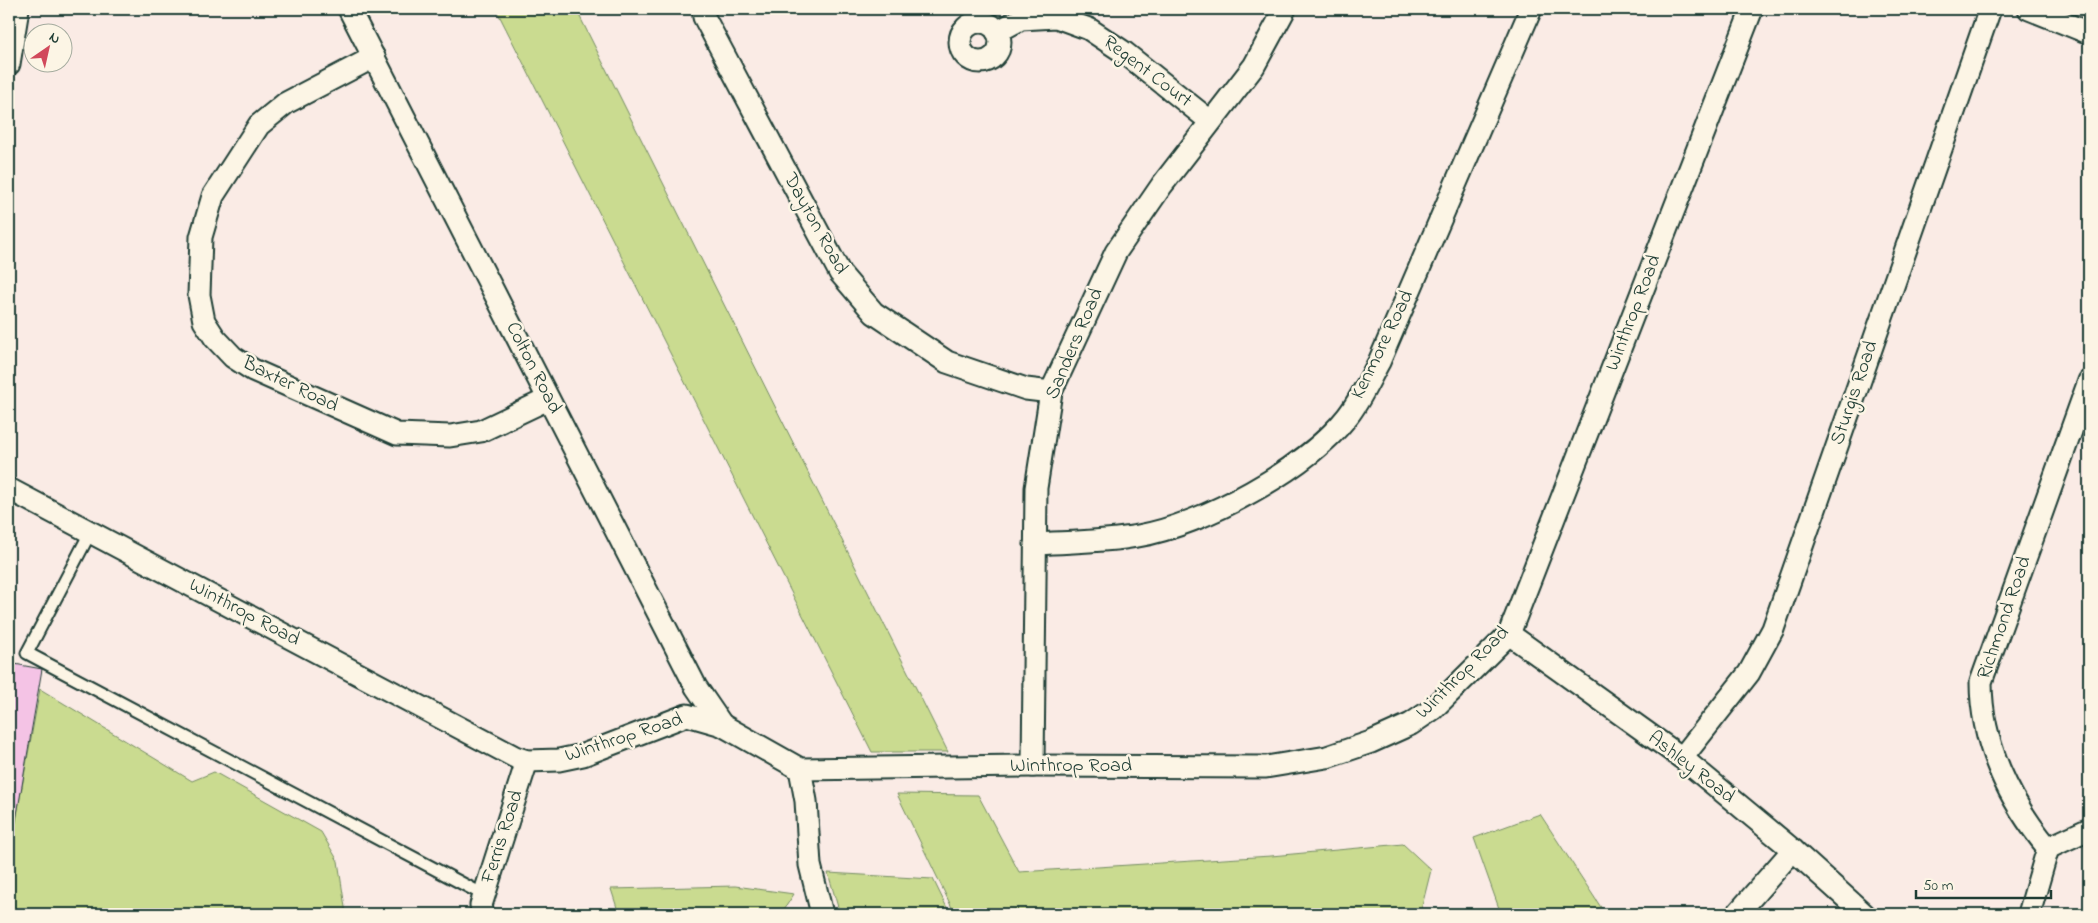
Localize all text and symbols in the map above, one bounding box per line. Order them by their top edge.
north arrow [22,22,72,72]
text: N [45,27,64,50]
street label: Regent Court [1096,29,1198,116]
street label: Dayton Road [775,167,855,280]
street label: Winthrop Road [1599,251,1669,375]
street label: Sanders Road [1038,284,1112,404]
street label: Kenmore Road [1344,286,1422,404]
street label: Colton Road [497,317,569,419]
street label: Sturgis Road [1824,337,1887,449]
street label: Baxter Road [236,349,343,421]
street label: Richmond Road [1970,553,2040,683]
street label: Winthrop Road [183,572,305,654]
street label: Winthrop Road [1410,620,1516,726]
street label: Winthrop Road [561,705,687,771]
street label: Ashley Road [1641,725,1741,811]
street label: Winthrop Road [1010,752,1132,781]
street label: Ferris Road [474,787,532,888]
scale bar [1916,868,2050,900]
text: 50 m [1923,875,1954,897]

